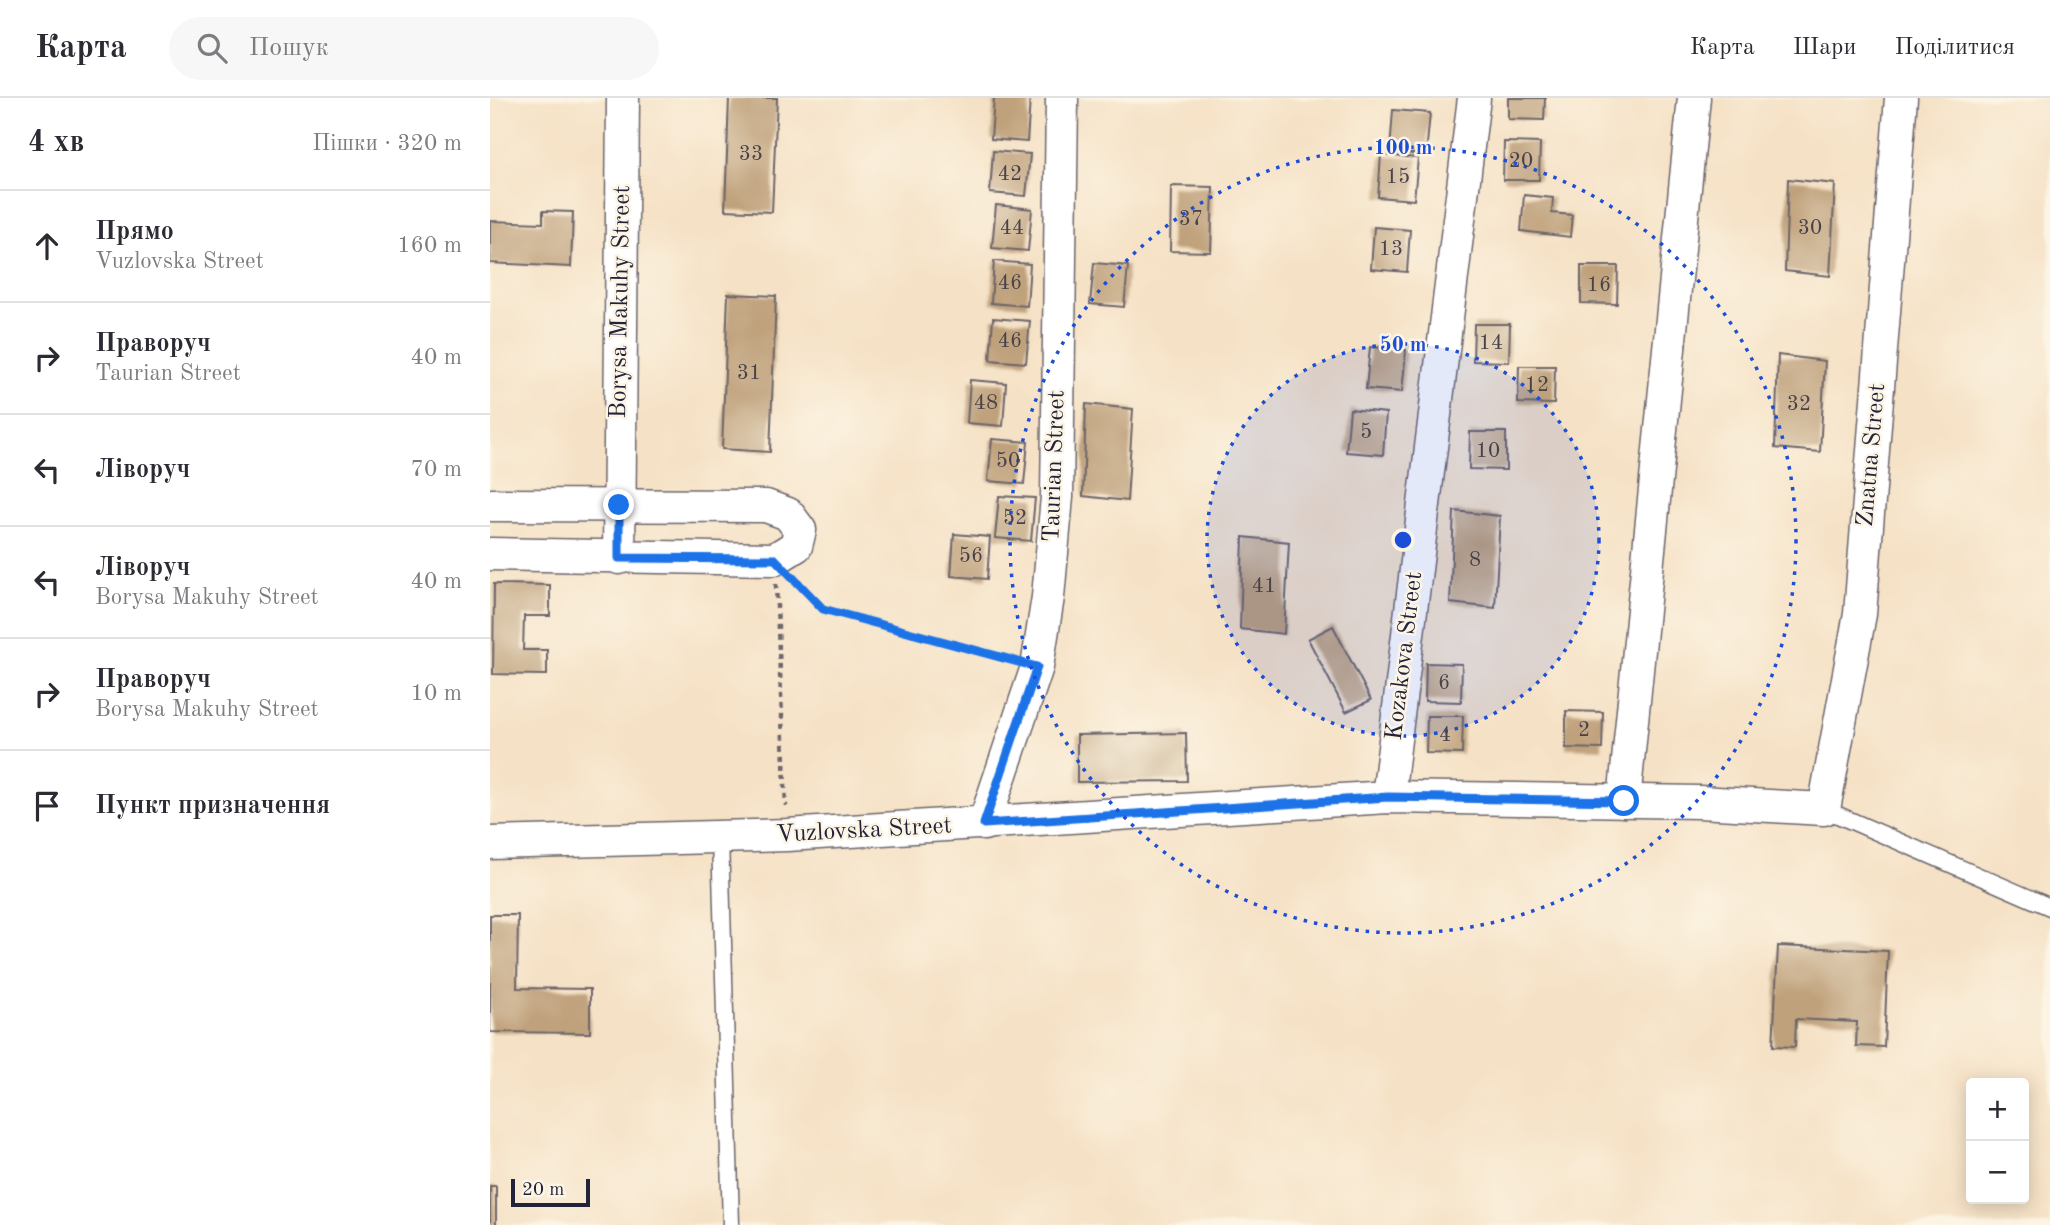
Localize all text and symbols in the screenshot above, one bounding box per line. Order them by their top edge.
search box [169,17,659,80]
icon: search [193,29,231,67]
text: Карта [35,32,127,65]
text: Пошук [249,35,329,61]
text: Карта [1690,36,1755,60]
text: Шари [1793,36,1856,60]
text: Поділитися [1894,36,2015,60]
text: 4 хв [28,128,84,158]
text: Пішки · 320 m [312,132,462,155]
text: 100 m [1373,138,1433,159]
house number: 33 [739,144,763,165]
house number: 20 [1509,151,1533,172]
house number: 42 [998,164,1022,185]
house number: 15 [1386,167,1410,188]
street label: Borysa Makuhy Street [607,185,635,419]
house number: 37 [1179,209,1203,230]
house number: 44 [1000,218,1024,239]
house number: 30 [1798,218,1822,239]
text: Прямо [95,219,174,245]
icon: ahead [28,227,66,265]
text: 160 m [397,234,462,257]
house number: 13 [1379,239,1403,260]
text: Vuzlovska Street [95,250,264,273]
house number: 46 [998,273,1022,294]
house number: 16 [1587,275,1611,296]
text: Праворуч [95,331,211,357]
house number: 46 [998,331,1022,352]
house number: 14 [1479,333,1503,354]
text: 50 m [1379,335,1427,356]
icon: right [28,339,66,377]
text: 40 m [411,346,462,369]
text: Taurian Street [95,362,241,385]
house number: 31 [737,363,761,384]
house number: 12 [1525,375,1549,396]
street label: Znatna Street [1854,382,1890,528]
street label: Taurian Street [1040,390,1070,542]
house number: 48 [974,393,998,414]
house number: 32 [1787,394,1811,415]
house number: 5 [1360,422,1372,443]
house number: 10 [1476,441,1500,462]
icon: left [28,451,66,489]
house number: 50 [996,451,1020,472]
text: Ліворуч [95,457,190,483]
text: 70 m [411,458,462,481]
route end [603,489,634,520]
house number: 52 [1003,508,1027,529]
centre of rings [1391,528,1415,552]
house number: 56 [959,546,983,567]
house number: 8 [1469,550,1481,571]
text: Ліворуч [95,555,190,581]
icon: left [28,563,66,601]
text: 40 m [411,570,462,593]
street label: Kozakova Street [1383,570,1427,742]
house number: 41 [1252,576,1276,597]
text: Borysa Makuhy Street [95,586,319,609]
text: Праворуч [95,667,211,693]
house number: 6 [1438,673,1450,694]
icon: right [28,675,66,713]
text: 10 m [411,682,462,705]
text: Borysa Makuhy Street [95,698,319,721]
house number: 2 [1578,720,1590,741]
house number: 4 [1439,725,1451,746]
route start [1608,785,1639,816]
icon: arrive [28,787,66,825]
text: Пункт призначення [95,793,330,819]
street label: Vuzlovska Street [775,814,953,848]
map controls [1966,1078,2029,1204]
button: + [1966,1078,2029,1141]
button: − [1966,1141,2029,1204]
scale bar [511,1176,590,1208]
text: 20 m [522,1181,564,1200]

